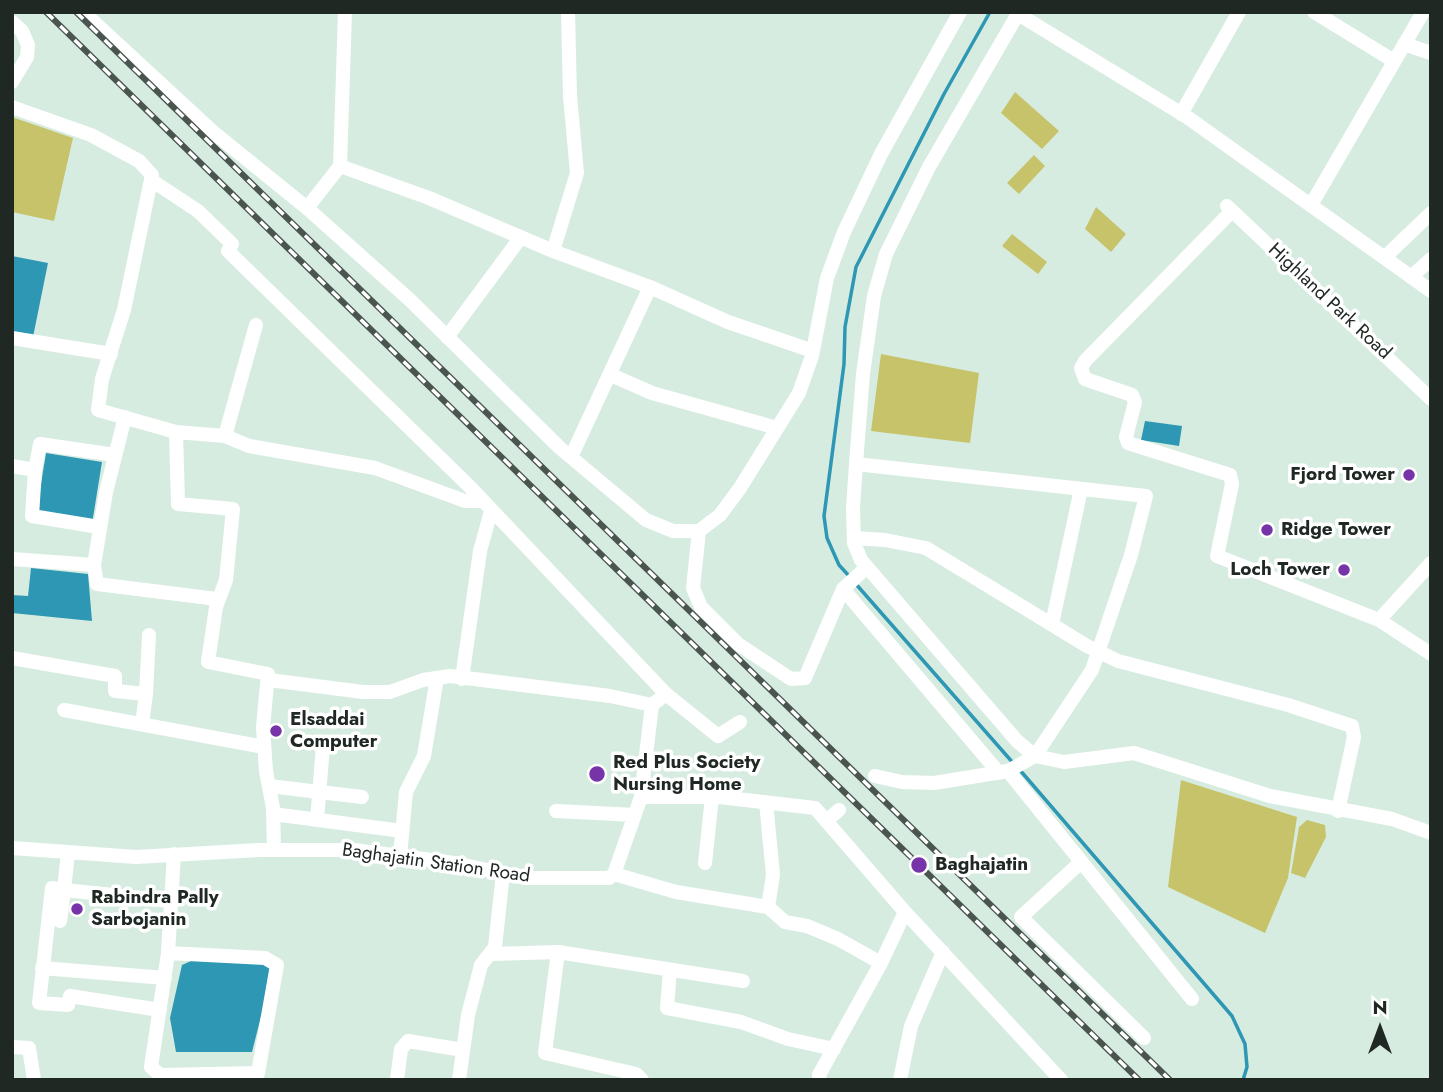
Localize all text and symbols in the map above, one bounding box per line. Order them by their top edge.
street label: Highland Park Road [1263,239,1395,365]
place label: Fjord Tower [1290,464,1395,486]
marker: Fjord Tower [1401,467,1417,483]
place label: Ridge Tower [1281,519,1391,541]
marker: Ridge Tower [1259,522,1275,538]
place label: Loch Tower [1230,559,1330,581]
marker: Loch Tower [1336,562,1352,578]
place label: Elsaddai Computer [290,709,377,753]
marker: Elsaddai Computer [268,723,284,739]
place label: Red Plus Society Nursing Home [613,752,760,796]
marker: Red Plus Society Nursing Home [587,764,607,784]
street label: Baghajatin Station Road [341,840,531,888]
place label: Baghajatin [935,854,1028,876]
marker: Baghajatin [909,855,929,875]
place label: Rabindra Pally Sarbojanin [91,887,219,931]
marker: Rabindra Pally Sarbojanin [69,901,85,917]
north arrow [1345,994,1415,1064]
text: N [1372,994,1388,1021]

